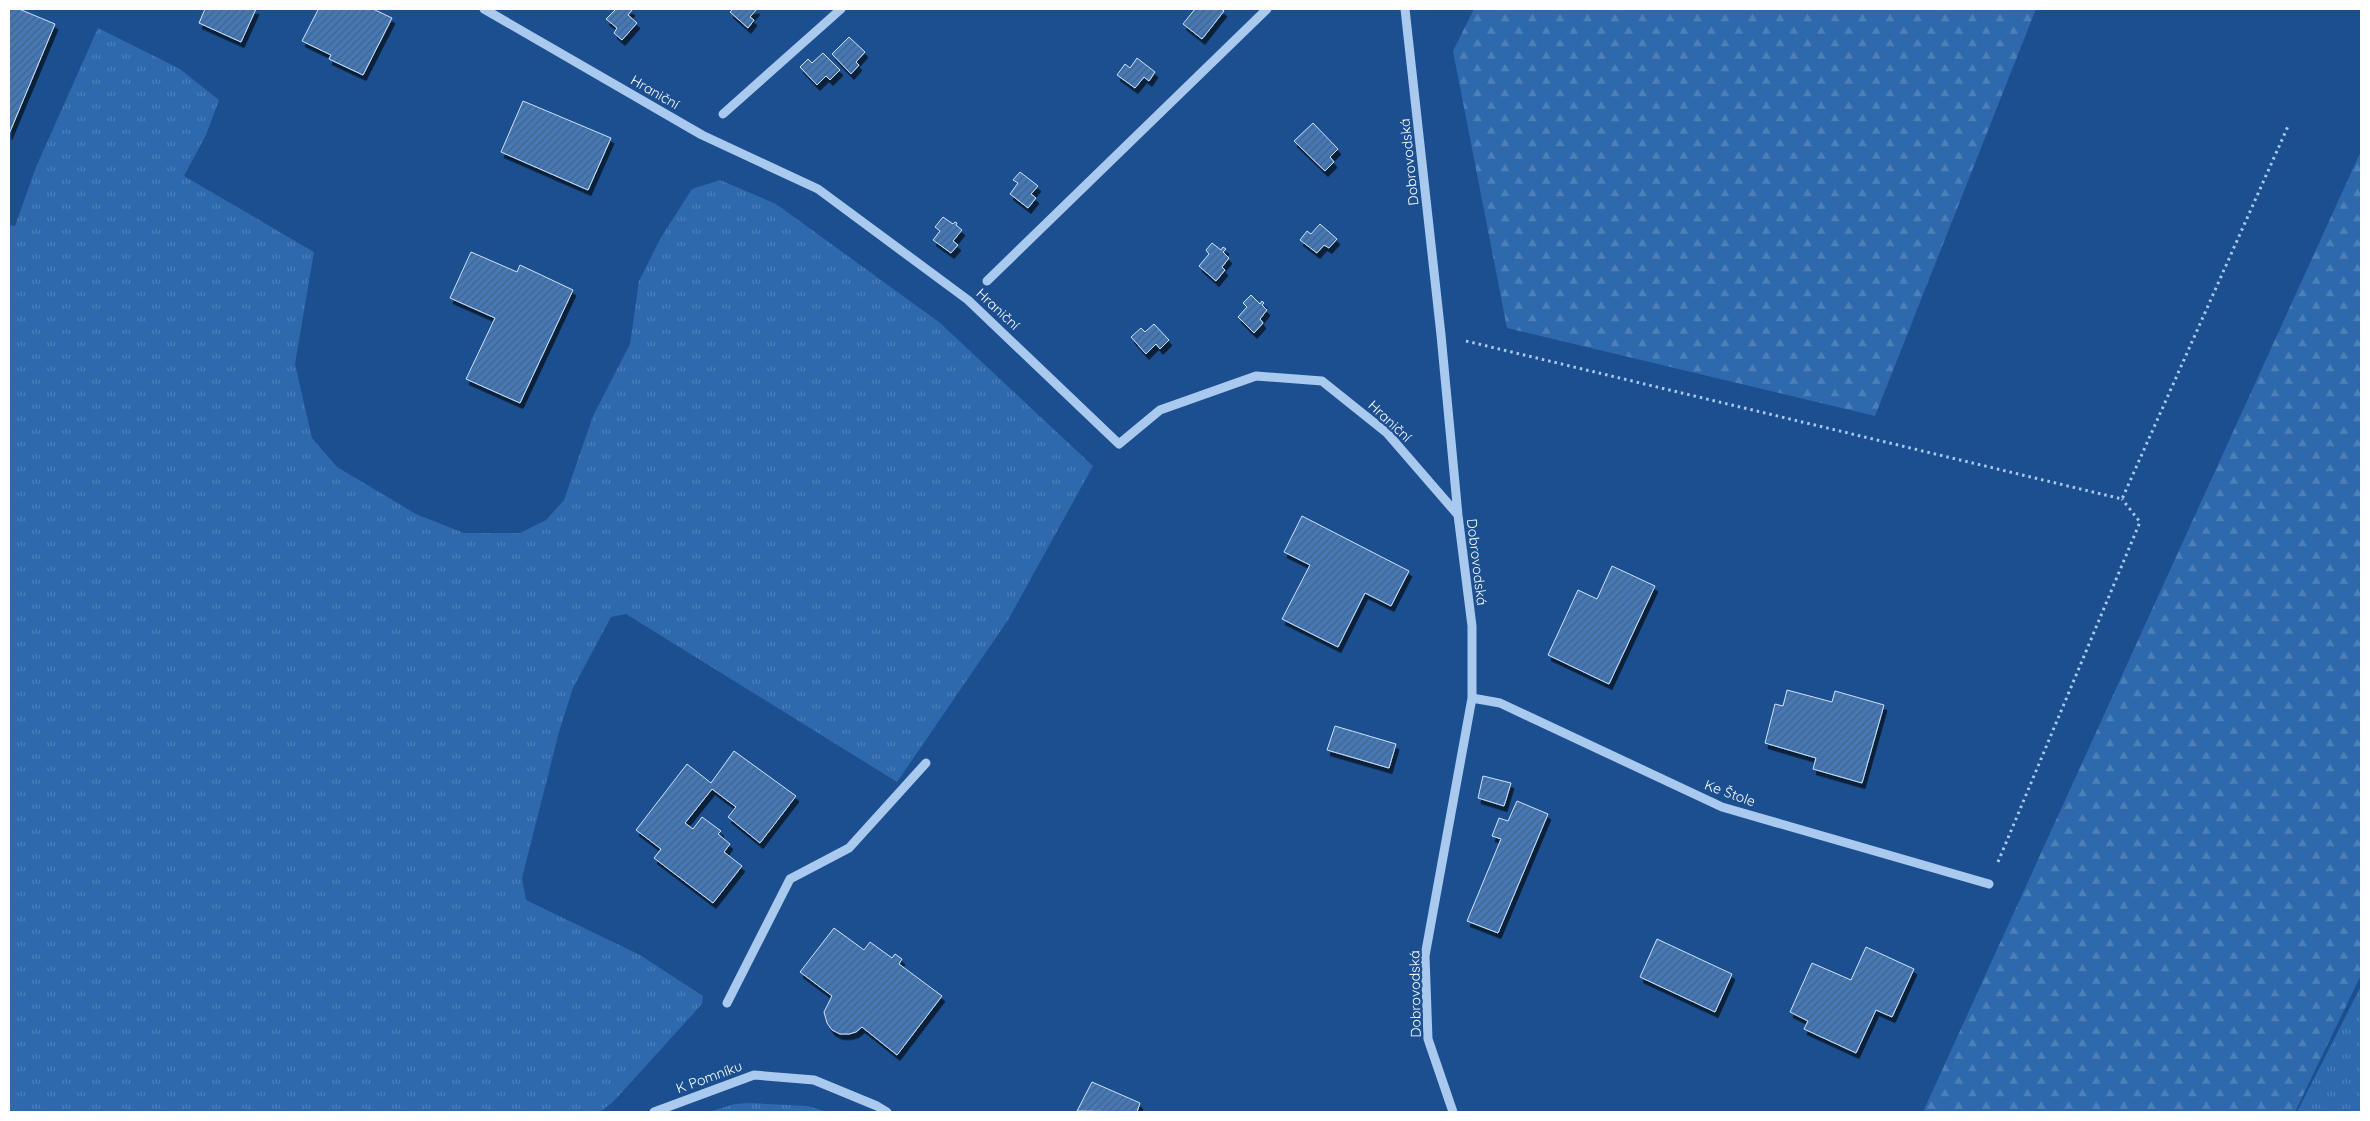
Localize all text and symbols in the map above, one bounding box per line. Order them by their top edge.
street label: Hraniční [627,71,683,113]
street label: Dobrovodská [1395,118,1423,206]
street label: Hraniční [972,284,1024,334]
street label: Hraniční [1364,396,1416,446]
street label: Dobrovodská [1463,518,1491,606]
street label: Ke Štole [1702,775,1758,811]
street label: Dobrovodská [1405,950,1425,1038]
street label: K Pomníku [673,1057,745,1097]

